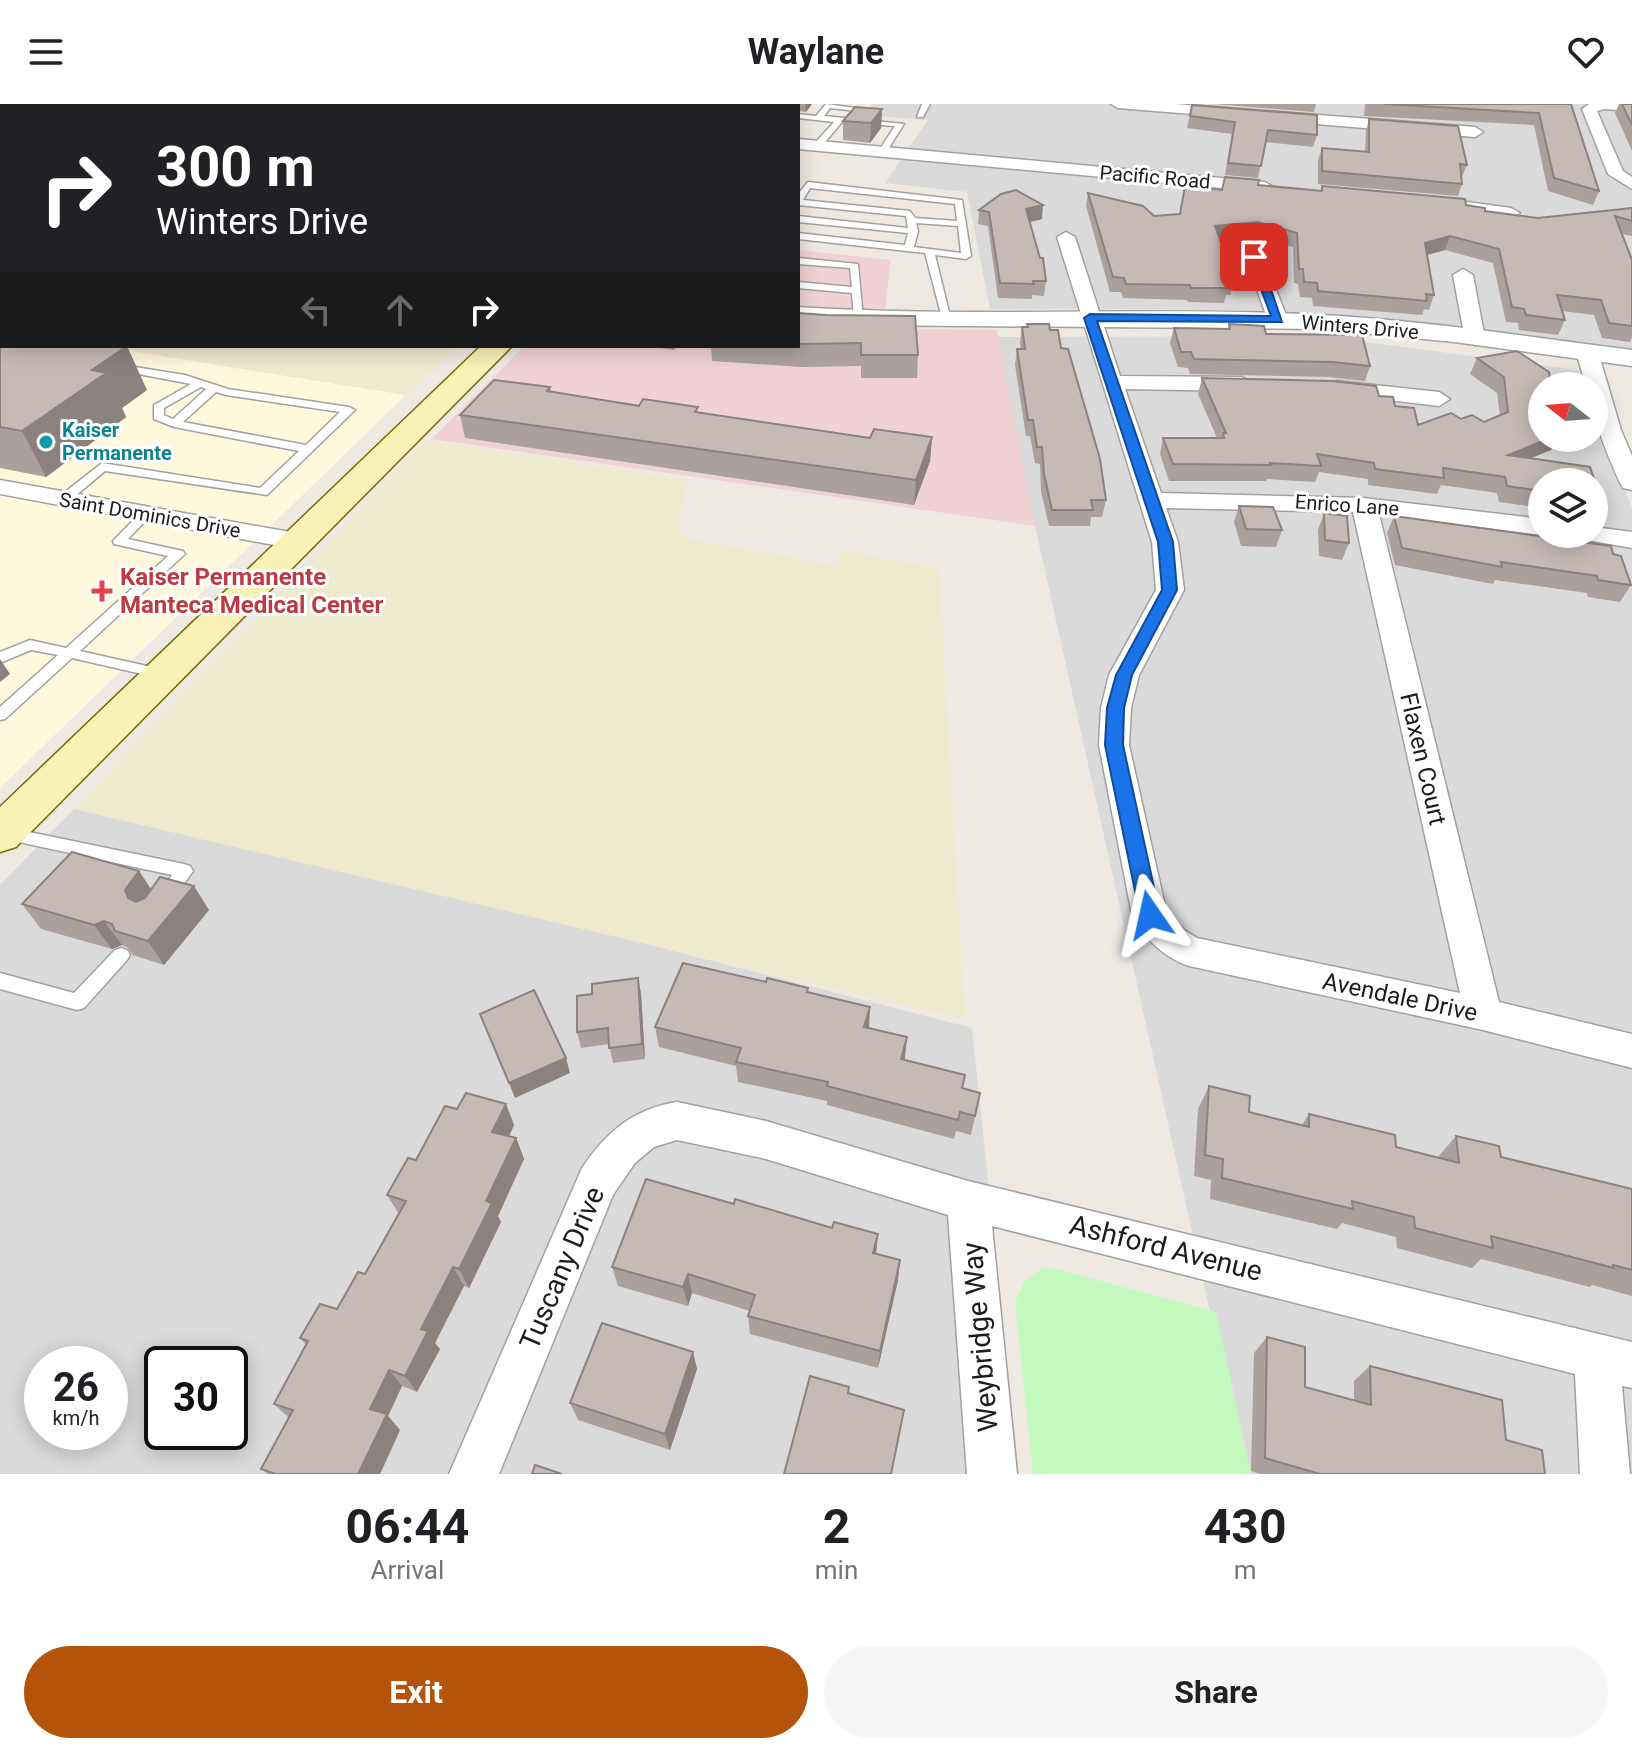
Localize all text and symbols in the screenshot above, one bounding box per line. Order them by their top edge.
icon: menu [24,30,68,74]
icon: heart [1564,30,1608,74]
text: Waylane [748,31,884,73]
text: 300 m [156,134,315,200]
icon: right [24,136,128,240]
street label: Pacific Road [1099,160,1211,194]
text: Winters Drive [156,201,368,243]
pin [1220,223,1288,291]
icon: arrive [1232,235,1276,279]
icon: left [294,288,338,332]
icon: ahead [378,288,422,332]
icon: right [462,288,506,332]
street label: Winters Drive [1300,310,1420,344]
north arrow [1528,372,1608,452]
map controls [1528,372,1608,548]
place label: Kaiser Permanente [62,418,172,465]
marker: Kaiser Permanente [37,433,55,451]
button: layers [1528,468,1608,548]
street label: Saint Dominics Drive [57,487,243,543]
street label: Enrico Lane [1294,489,1400,521]
place label: Kaiser Permanente Manteca Medical Center [120,563,383,619]
marker: Kaiser Permanente Manteca Medical Center [91,580,113,602]
street label: Flaxen Court [1394,690,1452,828]
position arrow [1108,873,1192,957]
street label: Avendale Drive [1320,967,1480,1027]
street label: Tuscany Drive [513,1182,611,1354]
street label: Ashford Avenue [1066,1208,1266,1288]
street label: Weybridge Way [955,1241,1005,1433]
speed limit sign: 30 [144,1346,248,1450]
text: 26 [53,1364,99,1411]
text: km/h [53,1406,99,1430]
text: 06:44 [346,1498,469,1555]
text: 2 [823,1498,850,1555]
text: 430 [1204,1498,1286,1555]
text: Arrival [371,1555,444,1585]
text: min [815,1555,858,1585]
text: m [1234,1555,1257,1585]
button: Exit [24,1646,808,1738]
button: Share [824,1646,1608,1738]

